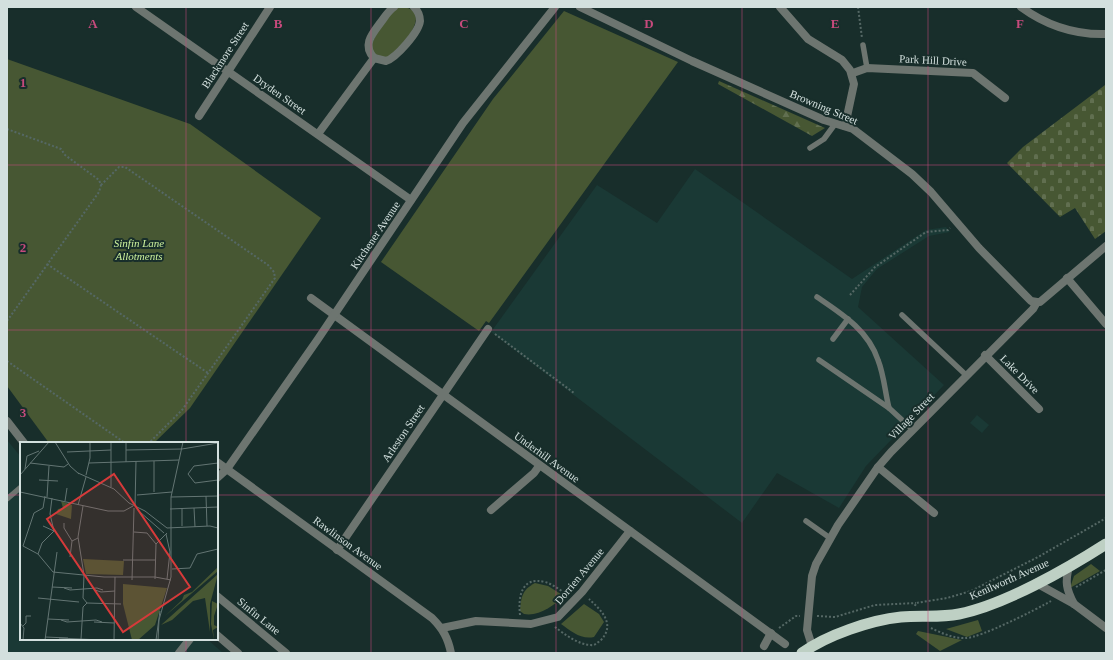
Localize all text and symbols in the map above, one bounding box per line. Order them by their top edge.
text: A [88,16,98,31]
text: B [274,16,283,31]
text: C [459,16,469,31]
text: D [644,16,654,31]
text: E [831,16,839,31]
text: F [1016,16,1024,31]
street label: Blackmore Street [199,20,251,90]
street label: Park Hill Drive [899,52,967,68]
street label: Dryden Street [251,71,309,117]
text: 1 [20,75,26,90]
street label: Browning Street [788,87,860,127]
street label: Kitchener Avenue [348,199,402,271]
park label: Sinfin Lane Allotments [114,237,164,262]
text: 2 [20,240,26,255]
street label: Lake Drive [998,352,1042,396]
street label: Village Street [886,390,936,442]
street label: Arleston Street [379,402,427,464]
text: 3 [20,405,27,420]
street label: Underhill Avenue [512,429,582,485]
inset map [20,442,218,640]
street label: Rawlinson Avenue [311,514,385,572]
street label: Dorrien Avenue [552,545,606,607]
street label: Kenilworth Avenue [967,556,1051,602]
street label: Sinfin Lane [235,595,283,637]

